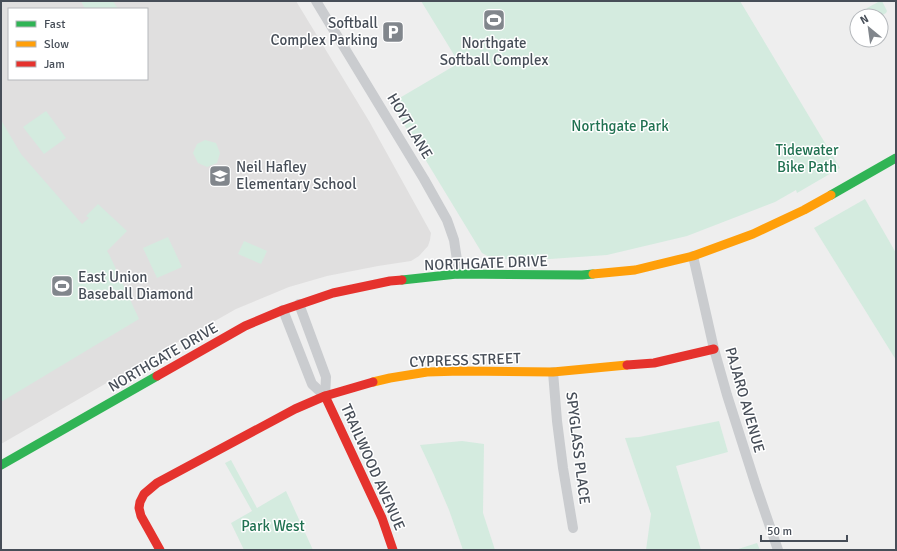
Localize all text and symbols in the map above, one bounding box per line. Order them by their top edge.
sports icon: Northgate Softball Complex [481,7,507,33]
legend [8,8,148,80]
north arrow [849,8,889,48]
text: N [858,12,871,27]
place label: Softball Complex Parking [270,14,378,49]
text: Fast [44,17,65,32]
parking icon: Softball Complex Parking [380,19,406,45]
place label: Northgate Softball Complex [440,34,548,69]
text: Slow [44,37,69,52]
text: Jam [44,57,65,72]
street label: HOYT LANE [383,90,437,162]
park label: Northgate Park [571,117,669,135]
park label: Tidewater Bike Path [776,141,839,176]
place label: Neil Hafley Elementary School [236,158,357,193]
school or university icon: Neil Hafley Elementary School [207,163,233,189]
street label: NORTHGATE DRIVE [424,252,548,274]
place label: East Union Baseball Diamond [78,268,194,303]
sports icon: East Union Baseball Diamond [49,273,75,299]
street label: NORTHGATE DRIVE [105,318,221,396]
street label: PAJARO AVENUE [721,345,769,455]
street label: CYPRESS STREET [409,349,522,371]
street label: SPYGLASS PLACE [562,391,594,505]
street label: TRAILWOOD AVENUE [337,401,409,533]
park label: Park West [241,517,305,535]
scale bar [761,517,847,543]
text: 50 m [767,524,792,539]

